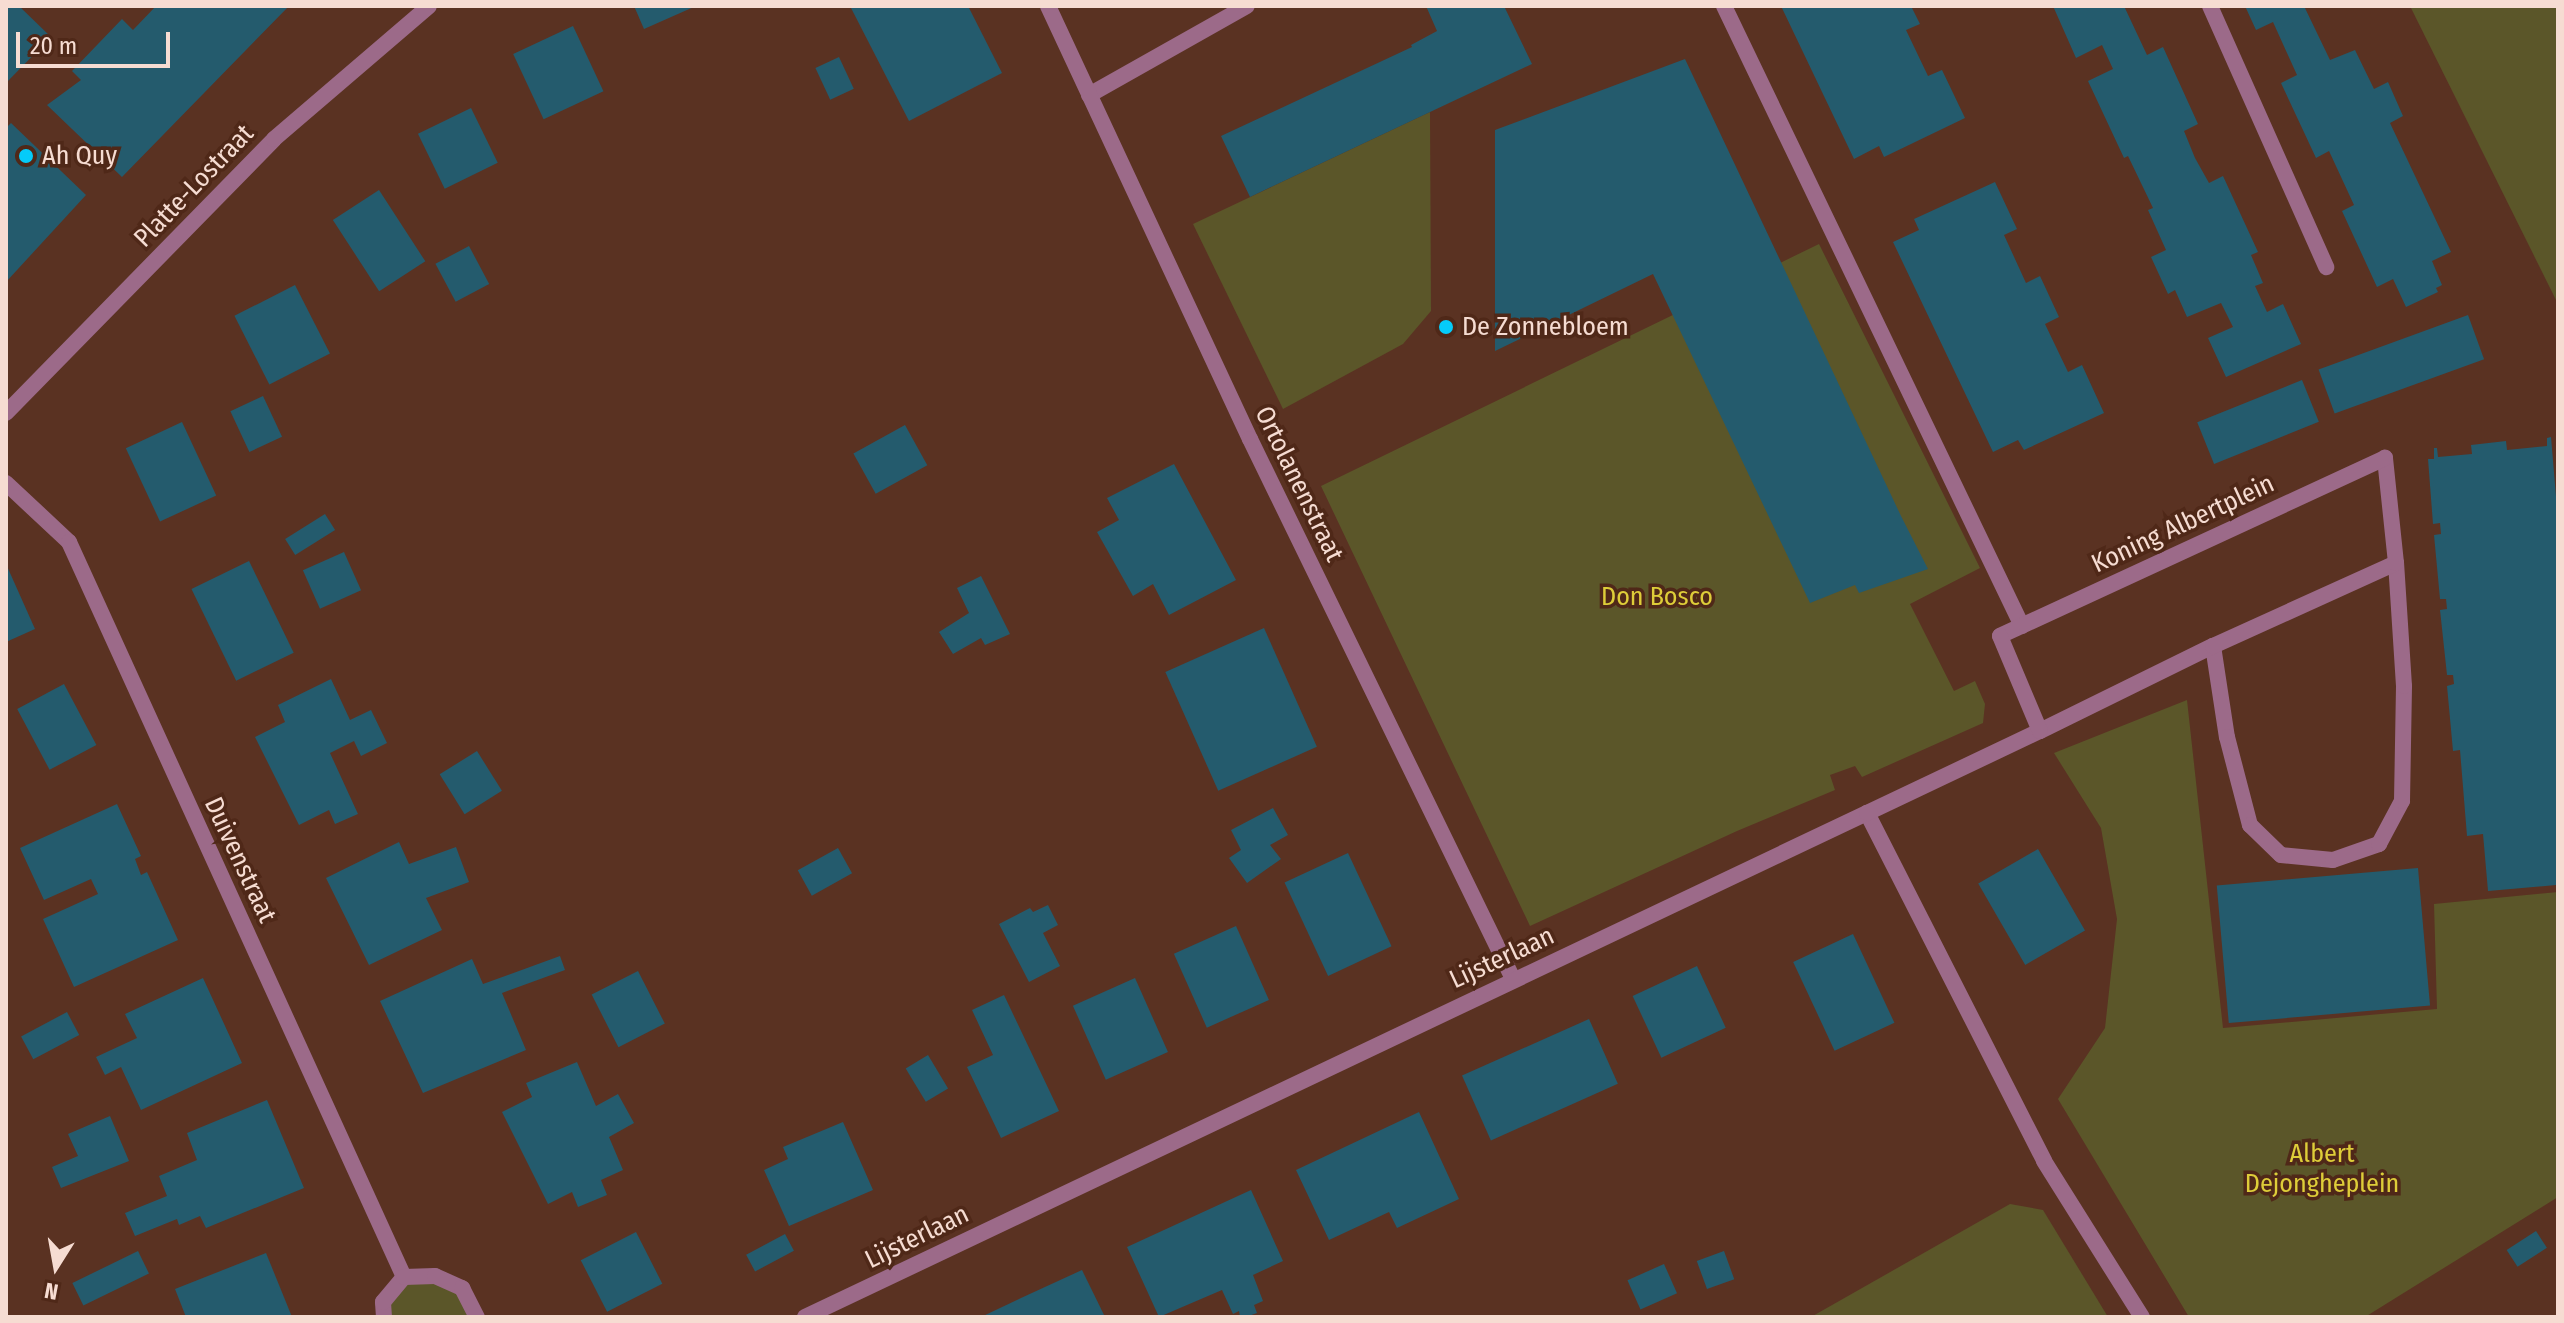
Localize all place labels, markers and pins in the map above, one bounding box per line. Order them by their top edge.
place label: Ah Quy [42,140,117,172]
marker: Ah Quy [17,147,35,165]
place label: De Zonnebloem [1462,311,1629,343]
marker: De Zonnebloem [1437,318,1455,336]

